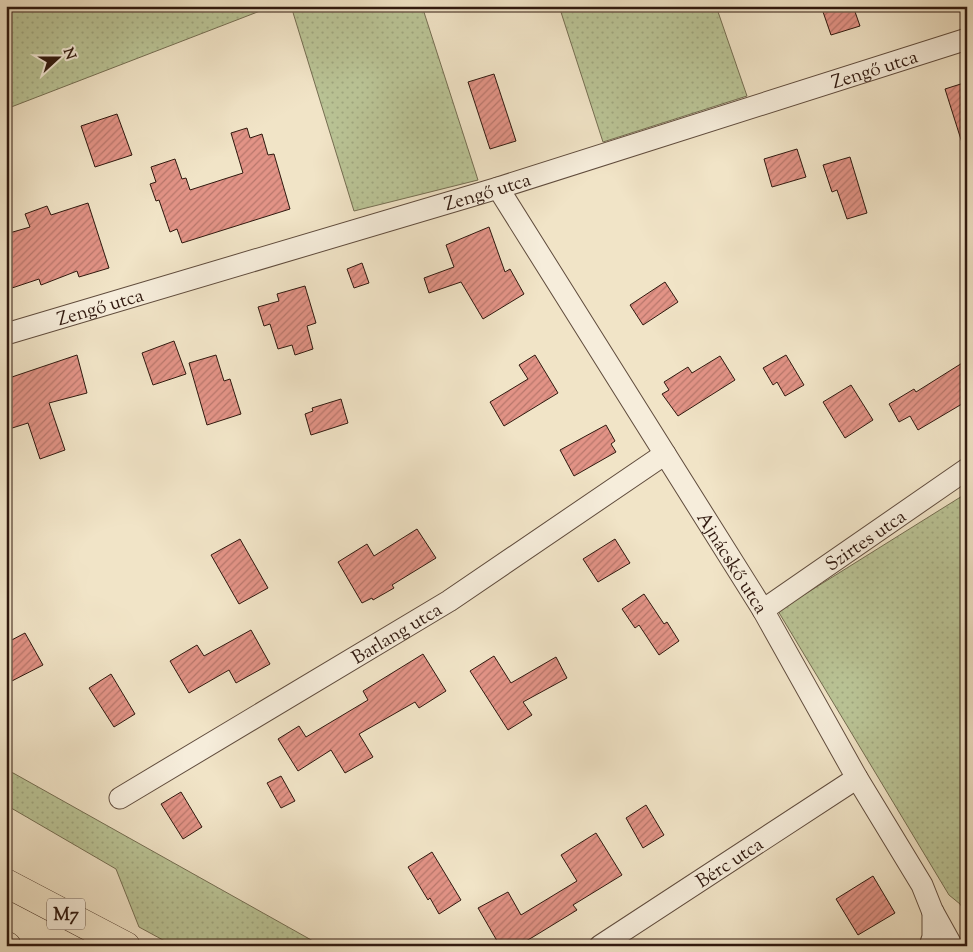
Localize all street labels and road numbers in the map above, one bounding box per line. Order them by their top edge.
street label: Zengő utca [828,44,922,97]
street label: Zengő utca [441,167,535,219]
street label: Zengő utca [54,283,147,334]
street label: Szirtes utca [821,504,912,579]
street label: Ajnácskő utca [689,508,773,620]
street label: Barlang utca [347,597,448,672]
street label: Bérc utca [691,832,769,896]
road number: M7 [47,899,85,930]

